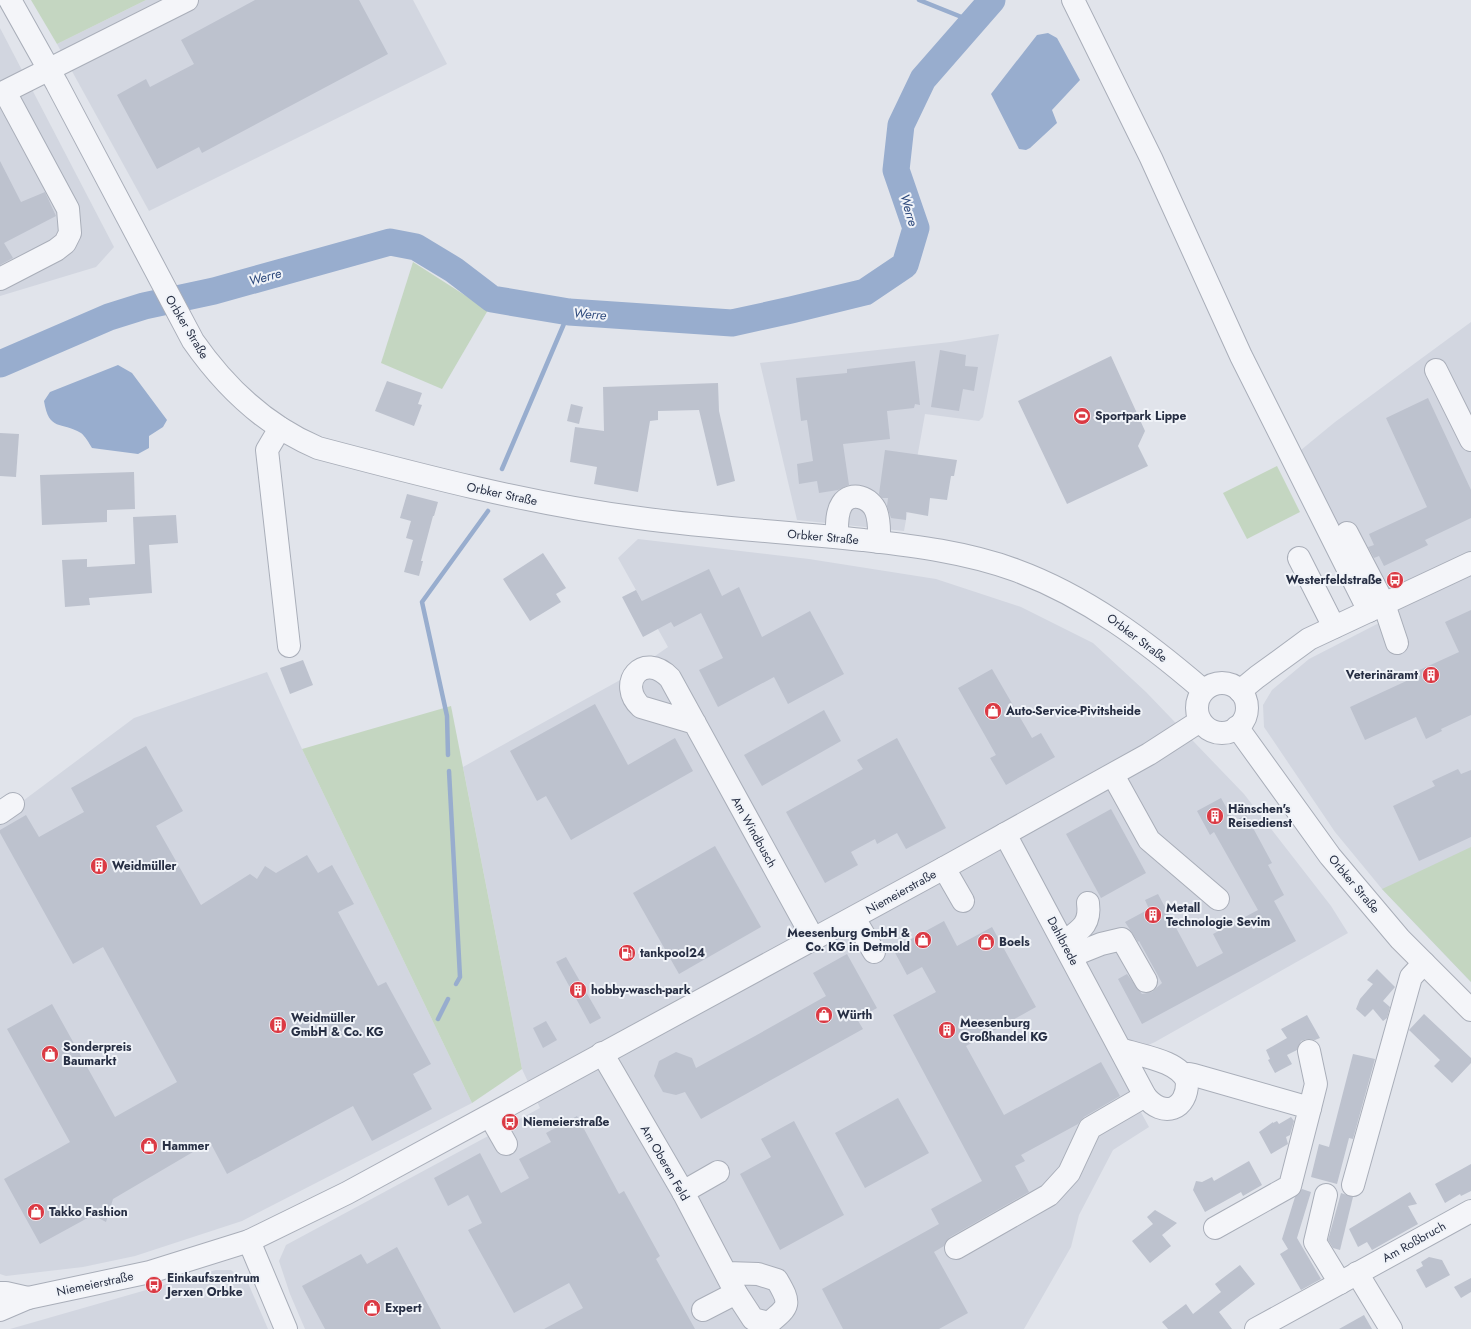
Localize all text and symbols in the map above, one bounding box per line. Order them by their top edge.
water label: Werre [895,192,923,229]
water label: Werre [247,263,284,290]
street label: Orbker Straße [161,292,213,362]
water label: Werre [573,303,608,325]
sports icon: Sportpark Lippe [1072,406,1092,426]
place label: Sportpark Lippe [1095,407,1187,425]
street label: Orbker Straße [465,478,539,510]
street label: Orbker Straße [786,525,860,549]
bus stop icon: Westerfeldstraße [1385,570,1405,590]
place label: Westerfeldstraße [1286,571,1382,589]
street label: Orbker Straße [1103,609,1171,667]
building icon: Veterinäramt [1421,665,1441,685]
place label: Veterinäramt [1345,666,1418,684]
shop icon: Auto-Service-Pivitsheide [983,701,1003,721]
place label: Auto-Service-Pivitsheide [1005,702,1141,720]
street label: Am Windbusch [727,793,781,871]
place label: Hänschen's Reisedienst [1228,800,1292,832]
building icon: Hänschen's Reisedienst [1205,806,1225,826]
street label: Orbker Straße [1324,851,1384,917]
building icon: Weidmüller [89,856,109,876]
place label: Weidmüller [112,857,177,875]
street label: Niemeierstraße [862,865,940,919]
place label: Metall Technologie Sevim [1166,899,1270,931]
building icon: Metall Technologie Sevim [1143,905,1163,925]
street label: Dahlbrede [1043,913,1083,969]
place label: Meesenburg GmbH & Co. KG in Detmold [787,924,910,956]
shop icon: Meesenburg GmbH & Co. KG in Detmold [913,930,933,950]
shop icon: Boels [976,932,996,952]
place label: Boels [999,933,1030,951]
fuel station icon: tankpool24 [617,943,637,963]
place label: tankpool24 [640,944,705,962]
building icon: hobby-wasch-park [568,980,588,1000]
place label: hobby-wasch-park [591,981,691,999]
shop icon: Würth [814,1005,834,1025]
place label: Würth [837,1006,872,1024]
place label: Weidmüller GmbH & Co. KG [291,1009,384,1041]
place label: Meesenburg Großhandel KG [960,1014,1048,1046]
building icon: Weidmüller GmbH & Co. KG [268,1015,288,1035]
building icon: Meesenburg Großhandel KG [937,1020,957,1040]
place label: Sonderpreis Baumarkt [63,1038,132,1070]
shop icon: Sonderpreis Baumarkt [40,1044,60,1064]
bus stop icon: Niemeierstraße [500,1112,520,1132]
place label: Niemeierstraße [523,1113,609,1131]
street label: Am Oberen Feld [636,1122,694,1204]
shop icon: Hammer [139,1136,159,1156]
place label: Hammer [162,1137,209,1155]
shop icon: Takko Fashion [26,1202,46,1222]
place label: Takko Fashion [49,1203,128,1221]
street label: Am Roßbruch [1379,1217,1449,1267]
street label: Niemeierstraße [55,1267,135,1301]
place label: Einkaufszentrum Jerxen Orbke [165,1269,260,1301]
bus stop icon: Einkaufszentrum Jerxen Orbke [144,1275,164,1295]
shop icon: Expert [362,1298,382,1318]
place label: Expert [385,1299,422,1317]

